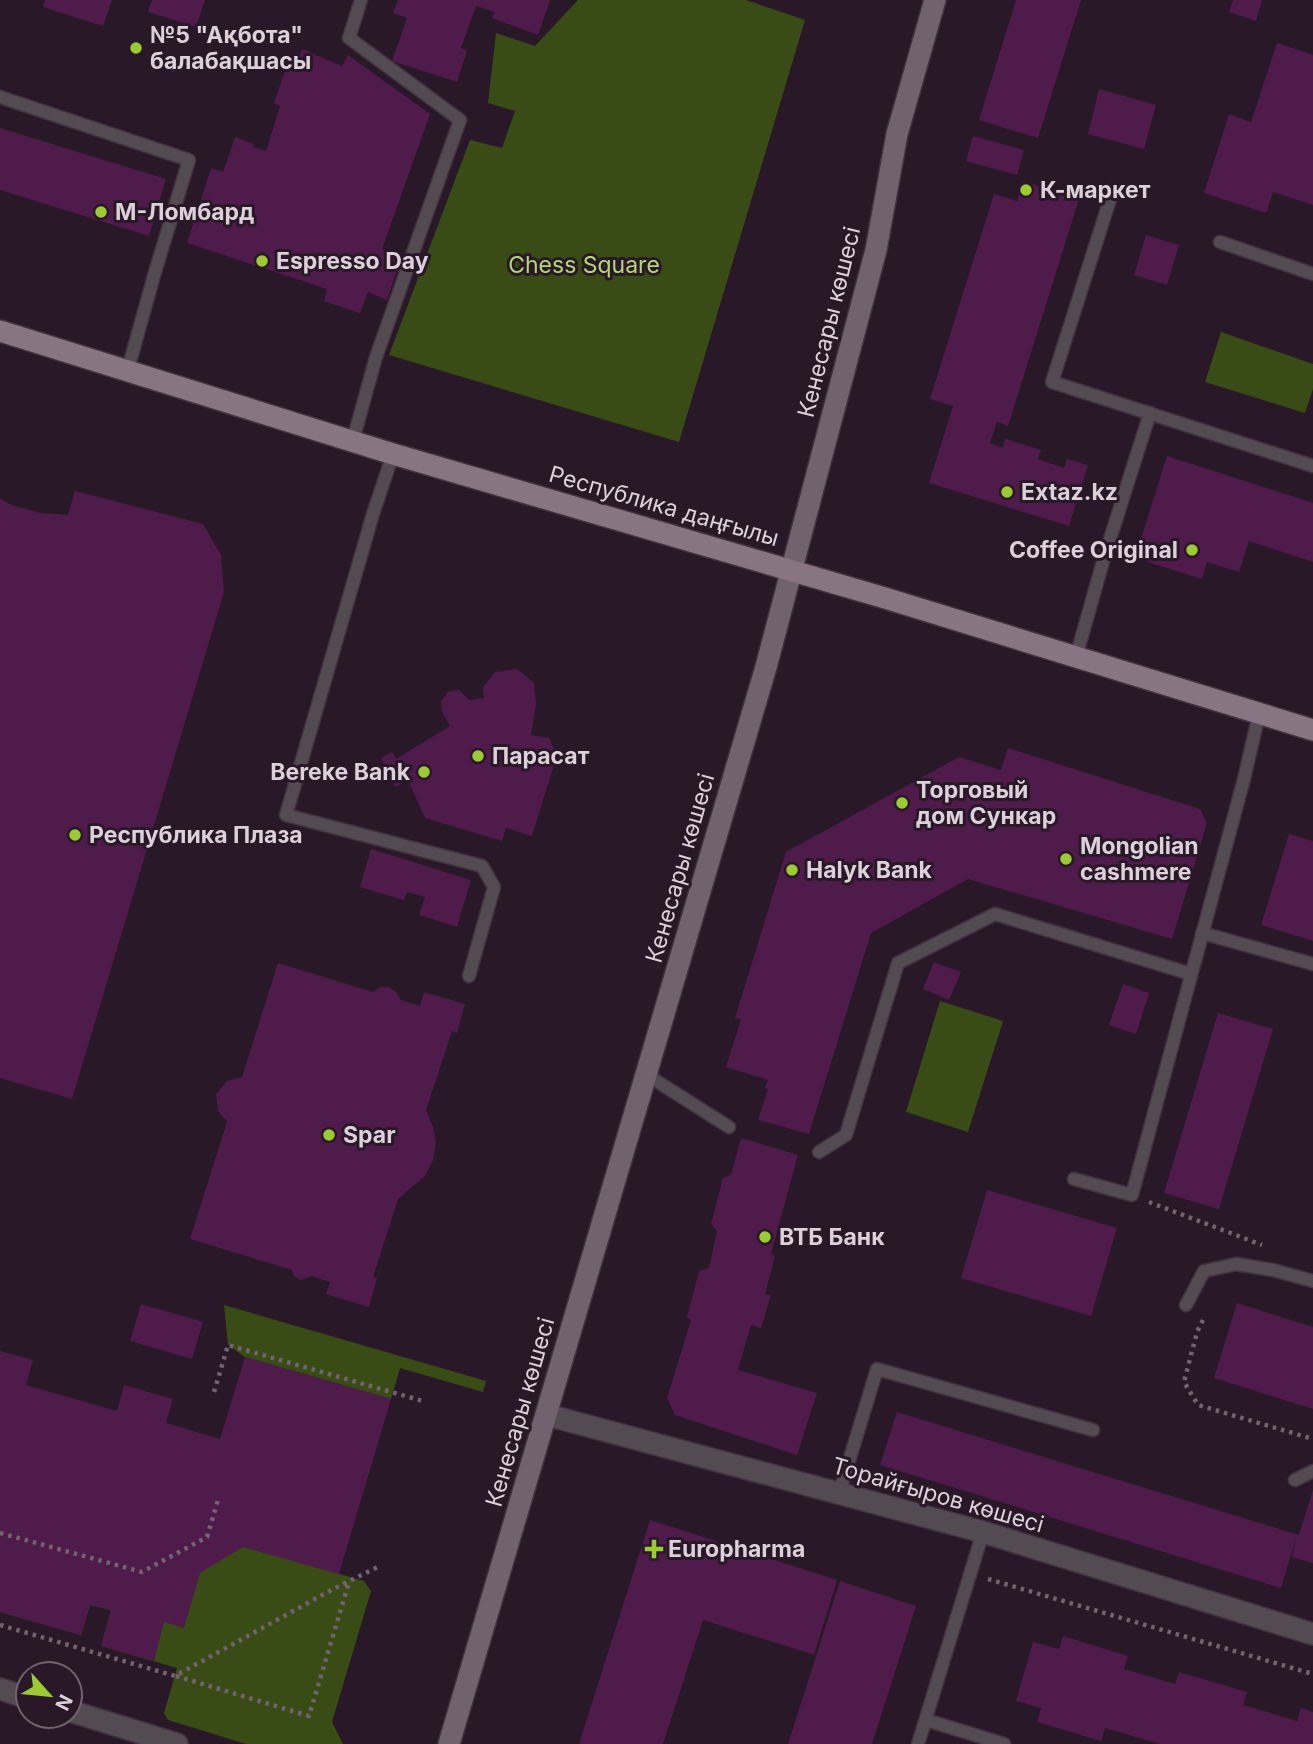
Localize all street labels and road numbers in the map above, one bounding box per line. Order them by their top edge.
street label: Кенесары көшесі [792,224,866,420]
street label: Республика даңғылы [546,460,782,552]
street label: Кенесары көшесі [640,770,720,966]
street label: Кенесары көшесі [480,1314,560,1510]
street label: Торайғыров көшесі [829,1451,1047,1539]

